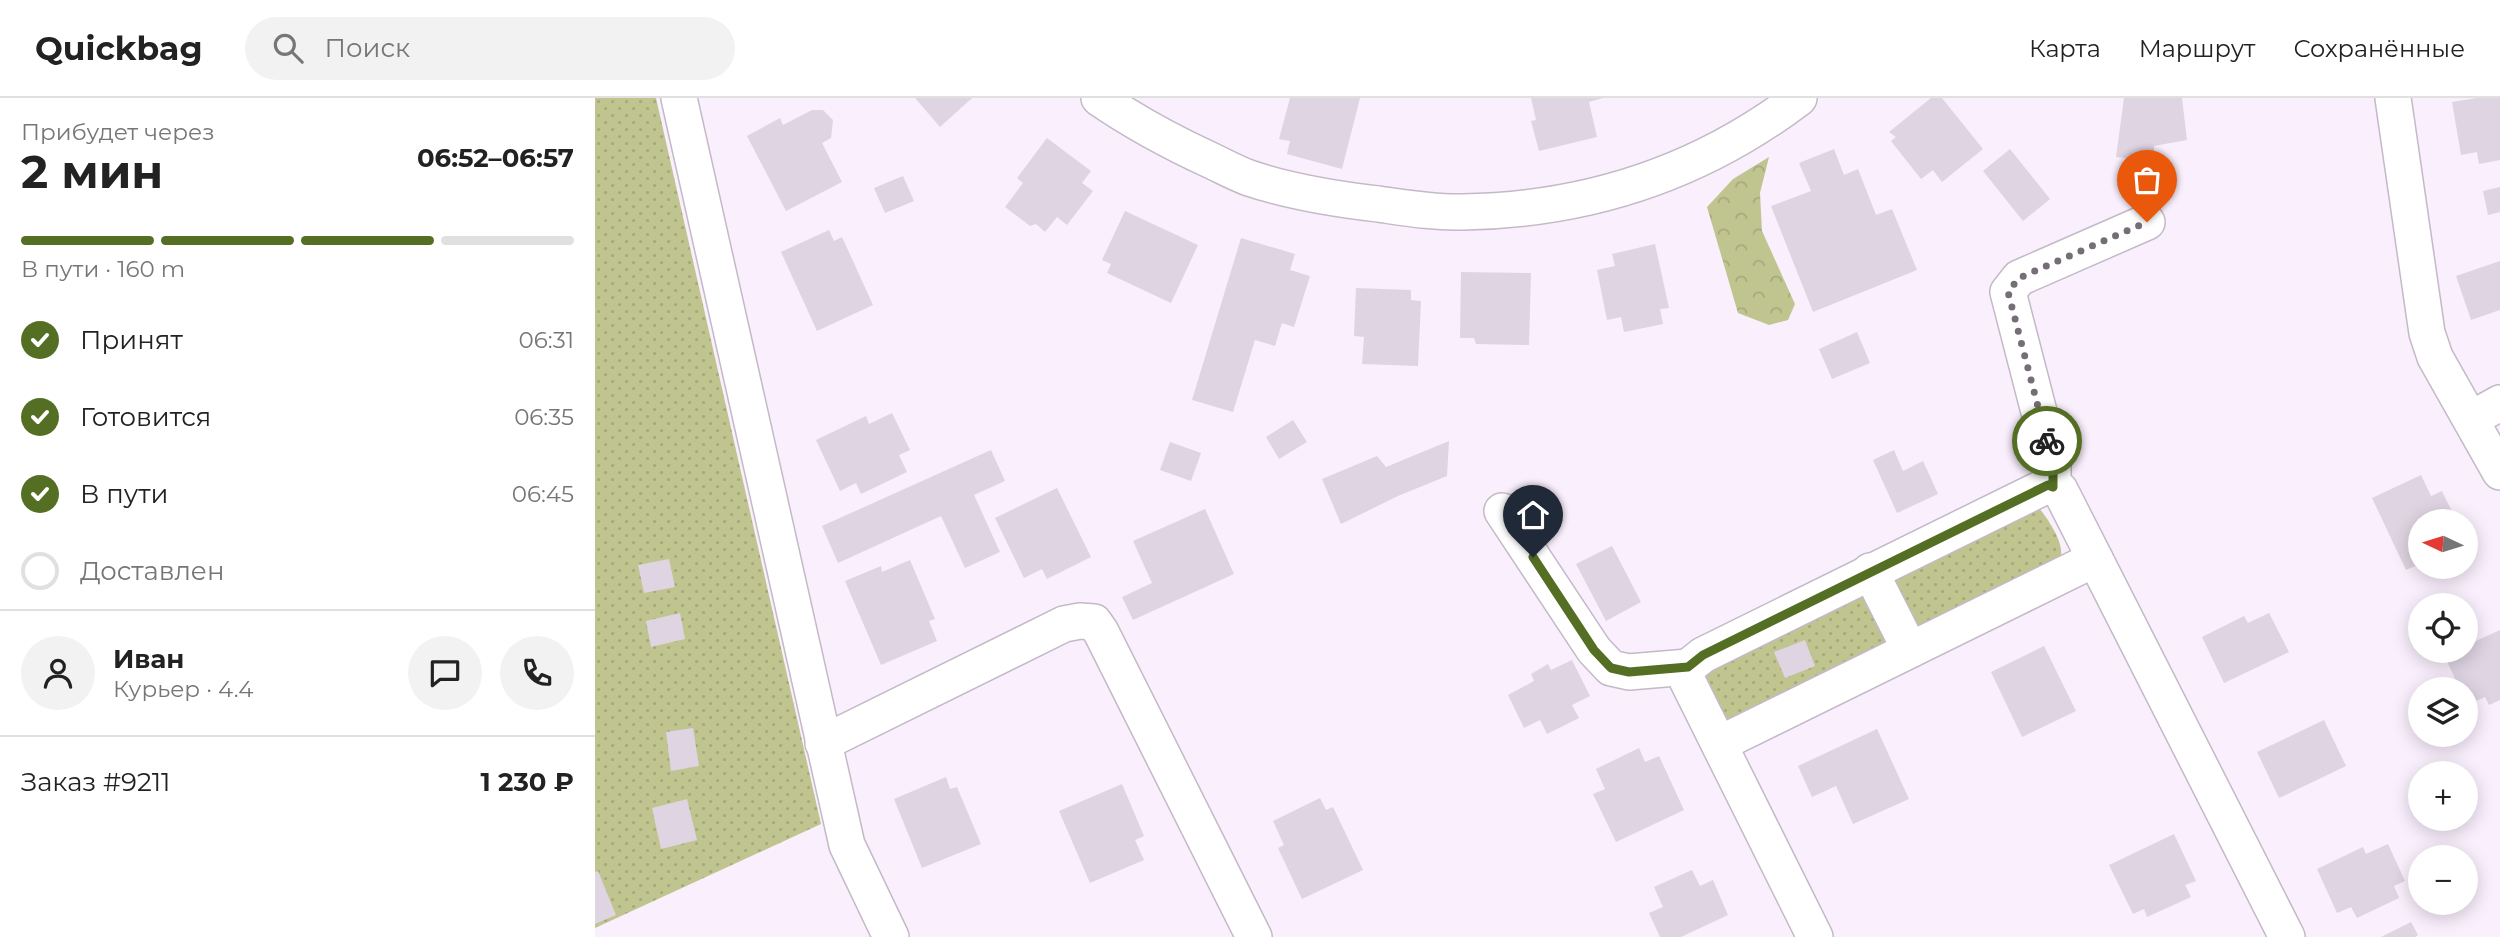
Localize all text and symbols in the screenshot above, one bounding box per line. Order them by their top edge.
search box [245,17,735,80]
text: Quickbag [35,28,203,68]
icon: search [269,29,307,67]
text: Поиск [325,32,410,64]
text: Карта [2029,34,2101,63]
text: Маршрут [2139,34,2255,63]
text: Сохранённые [2293,34,2465,63]
text: Прибудет через [21,118,215,146]
text: 06:52–06:57 [417,142,574,174]
text: 2 мин [21,143,163,200]
pin [2117,150,2177,222]
icon: bag [2128,161,2166,199]
text: В пути · 160 m [21,255,185,283]
icon: check [21,321,59,359]
text: Принят [80,324,183,356]
text: 06:31 [519,326,574,354]
icon: check [21,398,59,436]
text: Готовится [80,401,211,433]
text: 06:35 [514,403,574,431]
courier [2012,406,2082,476]
icon: bike [2028,422,2066,460]
icon: check [21,475,59,513]
text: В пути [80,478,169,510]
text: 06:45 [512,480,574,508]
pin [1503,485,1563,557]
icon: home [1514,496,1552,534]
north arrow [2408,509,2478,579]
map controls [2408,509,2478,915]
text: Доставлен [80,555,225,587]
button: locate [2408,593,2478,663]
button: person [21,636,95,710]
button: chat [408,636,482,710]
button: phone [500,636,574,710]
text: Иван [113,643,184,675]
text: Курьер · 4.4 [113,675,253,703]
button: layers [2408,677,2478,747]
button: + [2408,761,2478,831]
text: Заказ #9211 [21,766,170,798]
text: 1 230 ₽ [481,766,574,798]
button: − [2408,845,2478,915]

